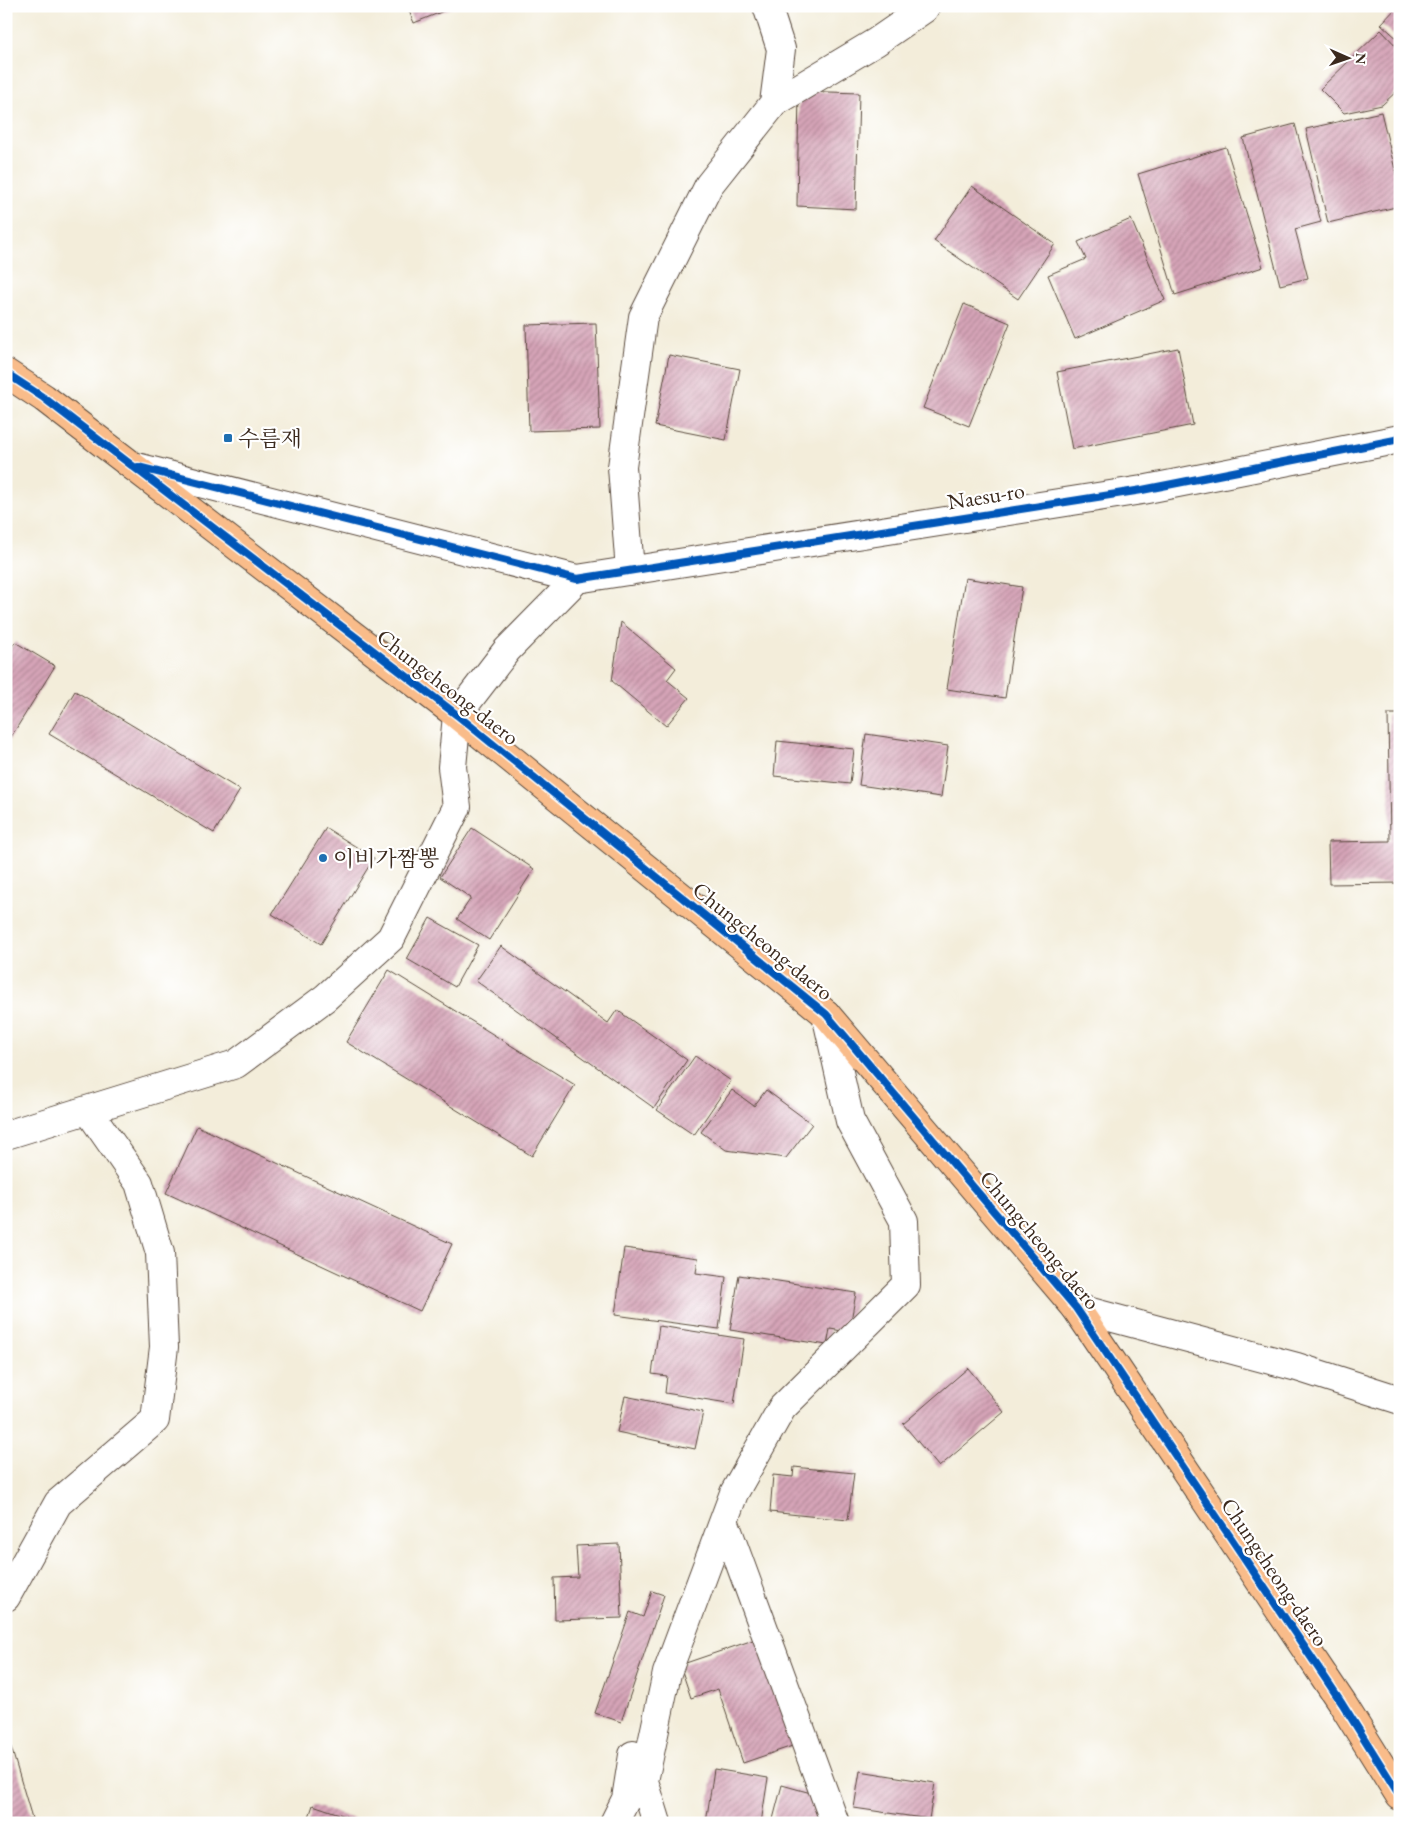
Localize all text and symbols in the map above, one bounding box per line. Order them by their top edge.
north arrow [1324,32,1374,82]
text: N [1352,52,1370,65]
place label: 수름재 [238,424,302,453]
marker: 수름재 [222,432,234,444]
street label: Naesu-ro [945,476,1027,516]
street label: Chungcheong-daero [371,622,525,752]
place label: 이비가짬뽕 [333,844,439,873]
marker: 이비가짬뽕 [317,852,329,864]
street label: Chungcheong-daero [687,875,840,1007]
street label: Chungcheong-daero [973,1164,1107,1316]
street label: Chungcheong-daero [1215,1492,1336,1652]

